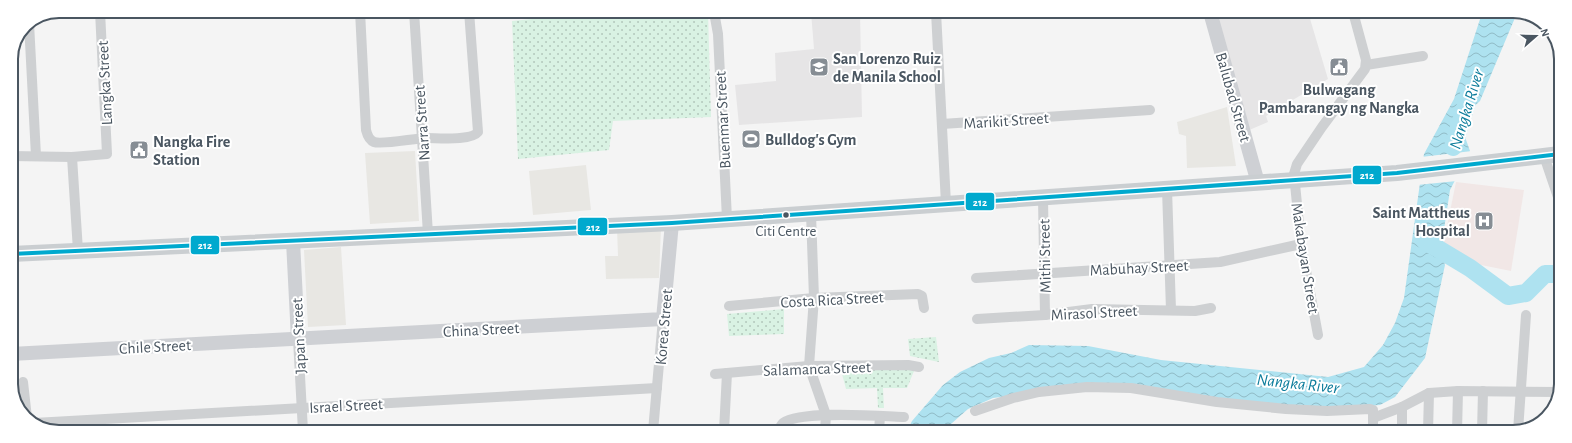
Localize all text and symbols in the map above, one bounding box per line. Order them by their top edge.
north arrow [1516,16,1556,56]
text: N [1538,27,1551,38]
street label: Langka Street [95,40,115,126]
place label: San Lorenzo Ruiz de Manila School [833,51,941,85]
street label: Balubad Street [1213,51,1253,144]
school or university icon: San Lorenzo Ruiz de Manila School [808,56,830,78]
public building icon: Bulwagang Pambarangay ng Nangka [1328,56,1350,78]
water label: Nangka River [1446,67,1487,151]
street label: Buenmar Street [712,71,734,169]
place label: Bulwagang Pambarangay ng Nangka [1259,82,1420,117]
street label: Narra Street [411,85,433,161]
street label: Marikit Street [963,110,1049,132]
sports icon: Bulldog's Gym [740,128,762,150]
place label: Bulldog's Gym [765,132,857,149]
place label: Nangka Fire Station [153,134,231,168]
public building icon: Nangka Fire Station [128,139,150,161]
line badge: 212 [1352,165,1382,185]
text: 212 [1360,170,1374,181]
line badge: 212 [965,192,995,211]
text: 212 [973,197,987,208]
street label: Makabayan Street [1287,202,1322,315]
place label: Saint Mattheus Hospital [1372,205,1470,239]
marker: Citi Centre [781,210,791,220]
hospital icon: Saint Mattheus Hospital [1473,210,1495,232]
line badge: 212 [577,217,608,236]
street label: Mithi Street [1036,219,1054,293]
text: 212 [586,222,600,233]
place label: Citi Centre [755,224,817,239]
line badge: 212 [190,235,220,255]
text: 212 [198,240,212,251]
street label: Mabuhay Street [1089,257,1189,280]
street label: Korea Street [653,288,675,366]
street label: Costa Rica Street [780,289,884,311]
street label: Japan Street [289,298,309,374]
street label: Mirasol Street [1050,303,1138,323]
street label: China Street [442,320,520,340]
street label: Chile Street [119,337,191,357]
street label: Salamanca Street [763,359,871,379]
water label: Nangka River [1256,371,1340,396]
street label: Israel Street [309,396,383,416]

